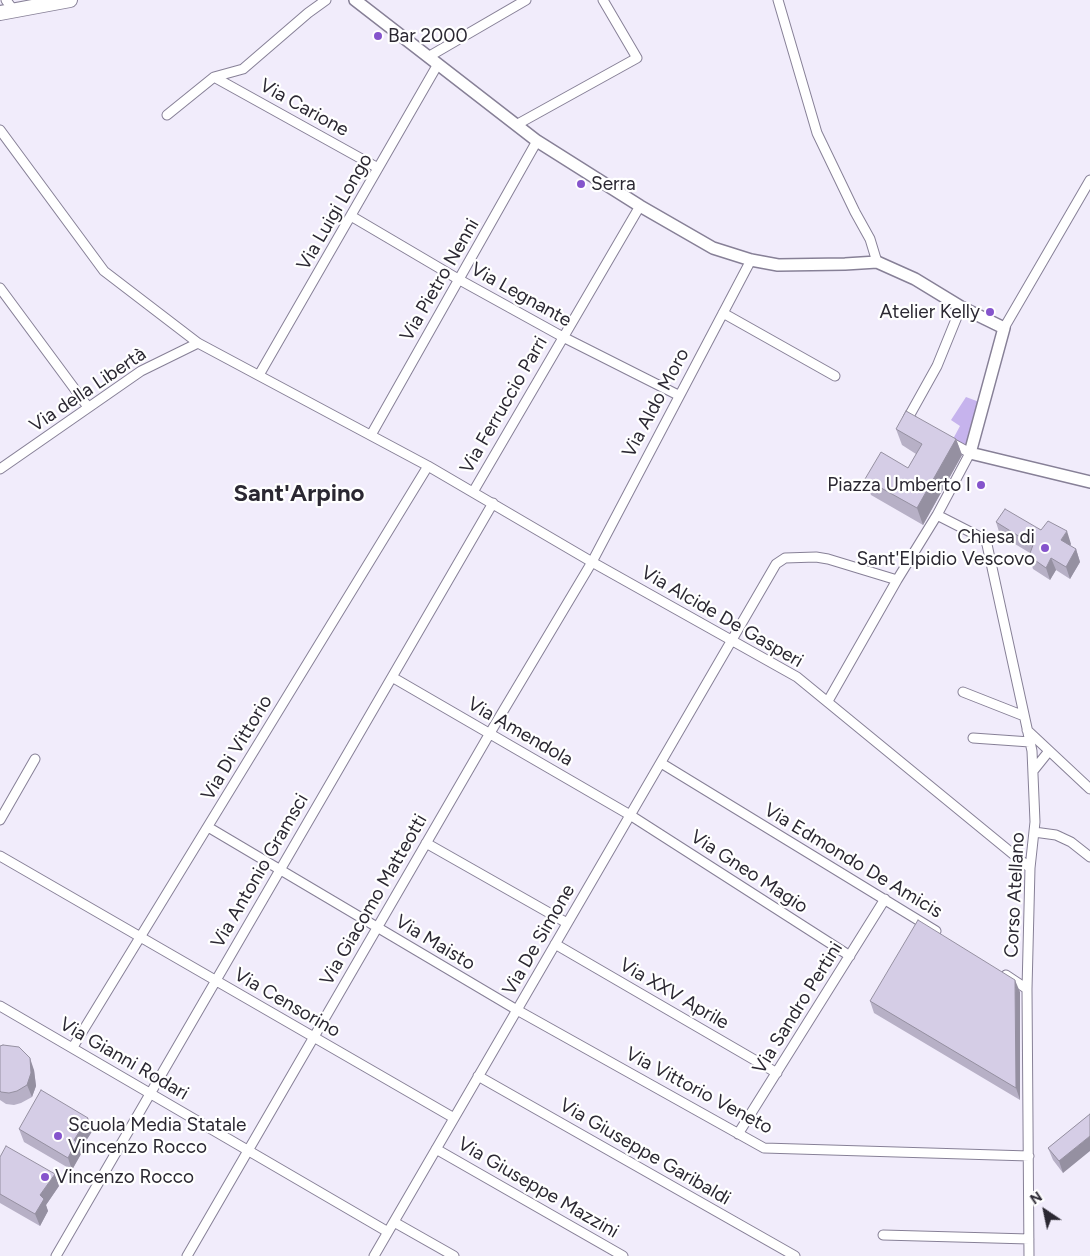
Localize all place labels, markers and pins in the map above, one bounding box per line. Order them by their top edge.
place label: Bar 2000 [388,25,468,47]
marker: Bar 2000 [372,30,384,42]
place label: Serra [591,173,636,195]
marker: Serra [575,178,587,190]
place label: Atelier Kelly [879,301,980,323]
marker: Atelier Kelly [984,306,996,318]
place label: Piazza Umberto I [827,474,971,496]
marker: Piazza Umberto I [975,479,987,491]
place label: Chiesa di Sant'Elpidio Vescovo [856,526,1035,570]
marker: Chiesa di Sant'Elpidio Vescovo [1039,542,1051,554]
place label: Scuola Media Statale Vincenzo Rocco [68,1114,246,1158]
marker: Scuola Media Statale Vincenzo Rocco [52,1130,64,1142]
place label: Vincenzo Rocco [55,1166,194,1188]
marker: Vincenzo Rocco [39,1171,51,1183]

